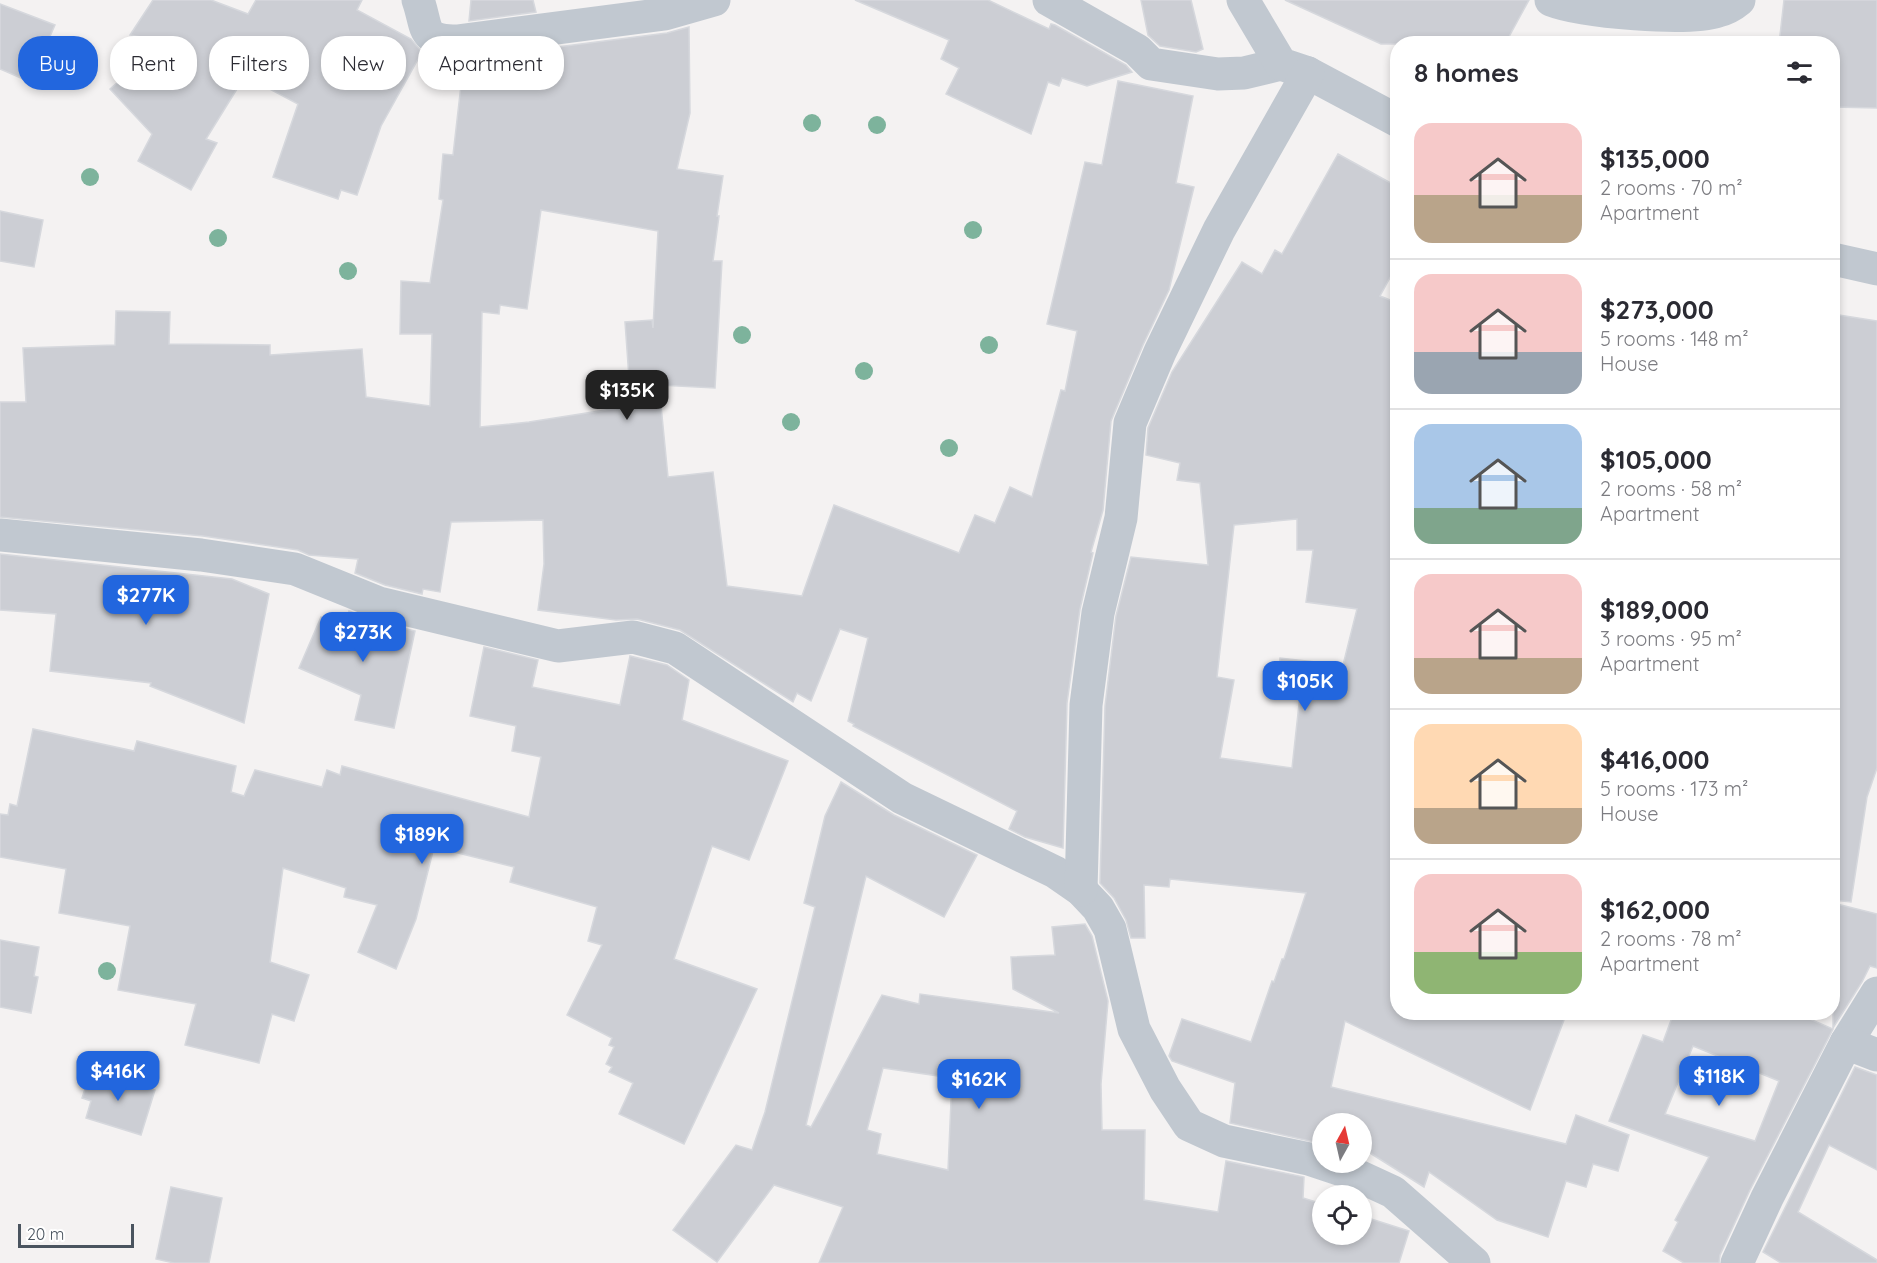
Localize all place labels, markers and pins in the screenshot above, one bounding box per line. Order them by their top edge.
pin: $135K [585,370,669,421]
pin: $277K [104,575,188,626]
pin: $273K [321,612,405,663]
pin: $105K [1263,661,1347,712]
pin: $189K [380,814,464,865]
pin: $416K [76,1051,160,1102]
pin: $118K [1677,1056,1761,1107]
pin: $162K [937,1059,1021,1110]

